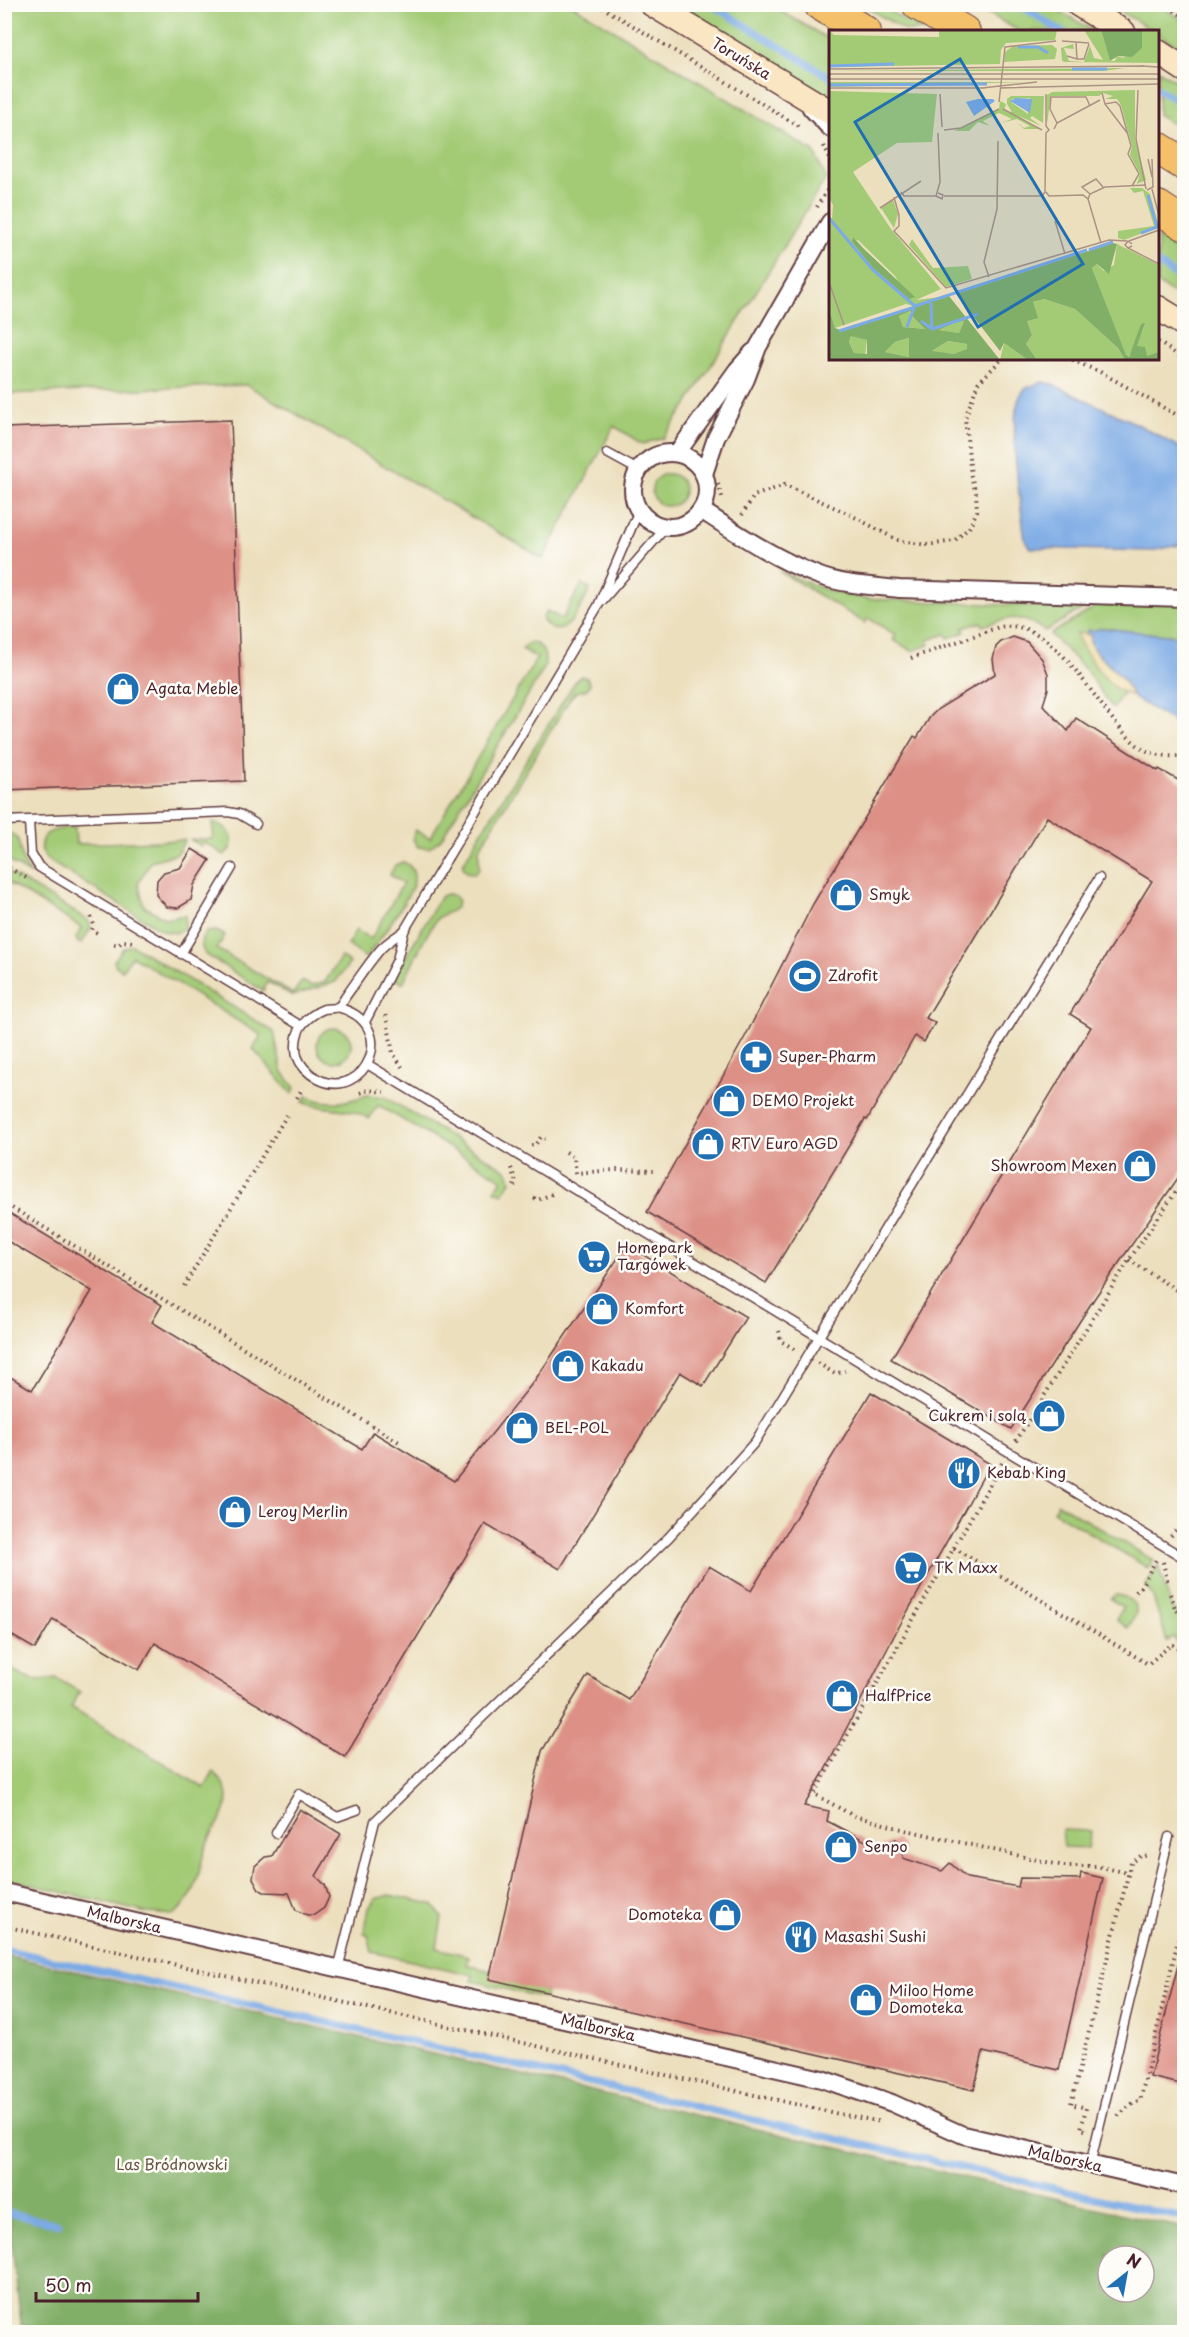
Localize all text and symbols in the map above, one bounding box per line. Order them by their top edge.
inset map [829,30,1159,360]
street label: Toruńska [707,31,777,85]
shop icon: Agata Meble [105,671,141,707]
place label: Agata Meble [146,676,238,699]
shop icon: Smyk [828,877,864,913]
place label: Smyk [869,882,911,905]
sports icon: Zdrofit [787,958,823,994]
place label: Zdrofit [828,963,878,986]
pharmacy icon: Super-Pharm [738,1039,774,1075]
place label: Super-Pharm [779,1044,876,1067]
shop icon: DEMO Projekt [711,1083,747,1119]
place label: DEMO Projekt [752,1088,854,1111]
shop icon: RTV Euro AGD [690,1126,726,1162]
place label: RTV Euro AGD [731,1131,838,1154]
shop icon: Showroom Mexen [1122,1148,1158,1184]
place label: Showroom Mexen [990,1153,1117,1176]
place label: Homepark Targówek [617,1235,693,1275]
supermarket icon: Homepark Targówek [576,1239,612,1275]
shop icon: Komfort [584,1291,620,1327]
place label: Komfort [625,1296,684,1319]
shop icon: Kakadu [550,1348,586,1384]
place label: Kakadu [591,1353,644,1376]
shop icon: Cukrem i solą [1031,1398,1067,1434]
place label: Cukrem i solą [928,1403,1027,1426]
shop icon: BEL-POL [504,1410,540,1446]
place label: BEL-POL [545,1415,609,1438]
restaurant icon: Kebab King [946,1455,982,1491]
place label: Kebab King [987,1460,1066,1483]
shop icon: Leroy Merlin [217,1494,253,1530]
place label: Leroy Merlin [258,1499,348,1522]
supermarket icon: TK Maxx [893,1550,929,1586]
place label: TK Maxx [934,1555,998,1578]
shop icon: HalfPrice [824,1678,860,1714]
place label: HalfPrice [865,1683,932,1706]
shop icon: Senpo [823,1829,859,1865]
place label: Senpo [864,1834,908,1857]
shop icon: Domoteka [707,1897,743,1933]
street label: Malborska [85,1899,165,1938]
place label: Domoteka [628,1902,703,1925]
restaurant icon: Masashi Sushi [783,1919,819,1955]
place label: Masashi Sushi [824,1924,926,1947]
place label: Miloo Home Domoteka [889,1978,974,2018]
shop icon: Miloo Home Domoteka [848,1982,884,2018]
street label: Malborska [559,2007,639,2046]
street label: Malborska [1026,2138,1106,2177]
park label: Las Bródnowski [116,2152,228,2175]
north arrow [1096,2244,1156,2304]
text: N [1123,2247,1146,2274]
scale bar [36,2265,198,2303]
text: 50 m [45,2271,92,2298]

